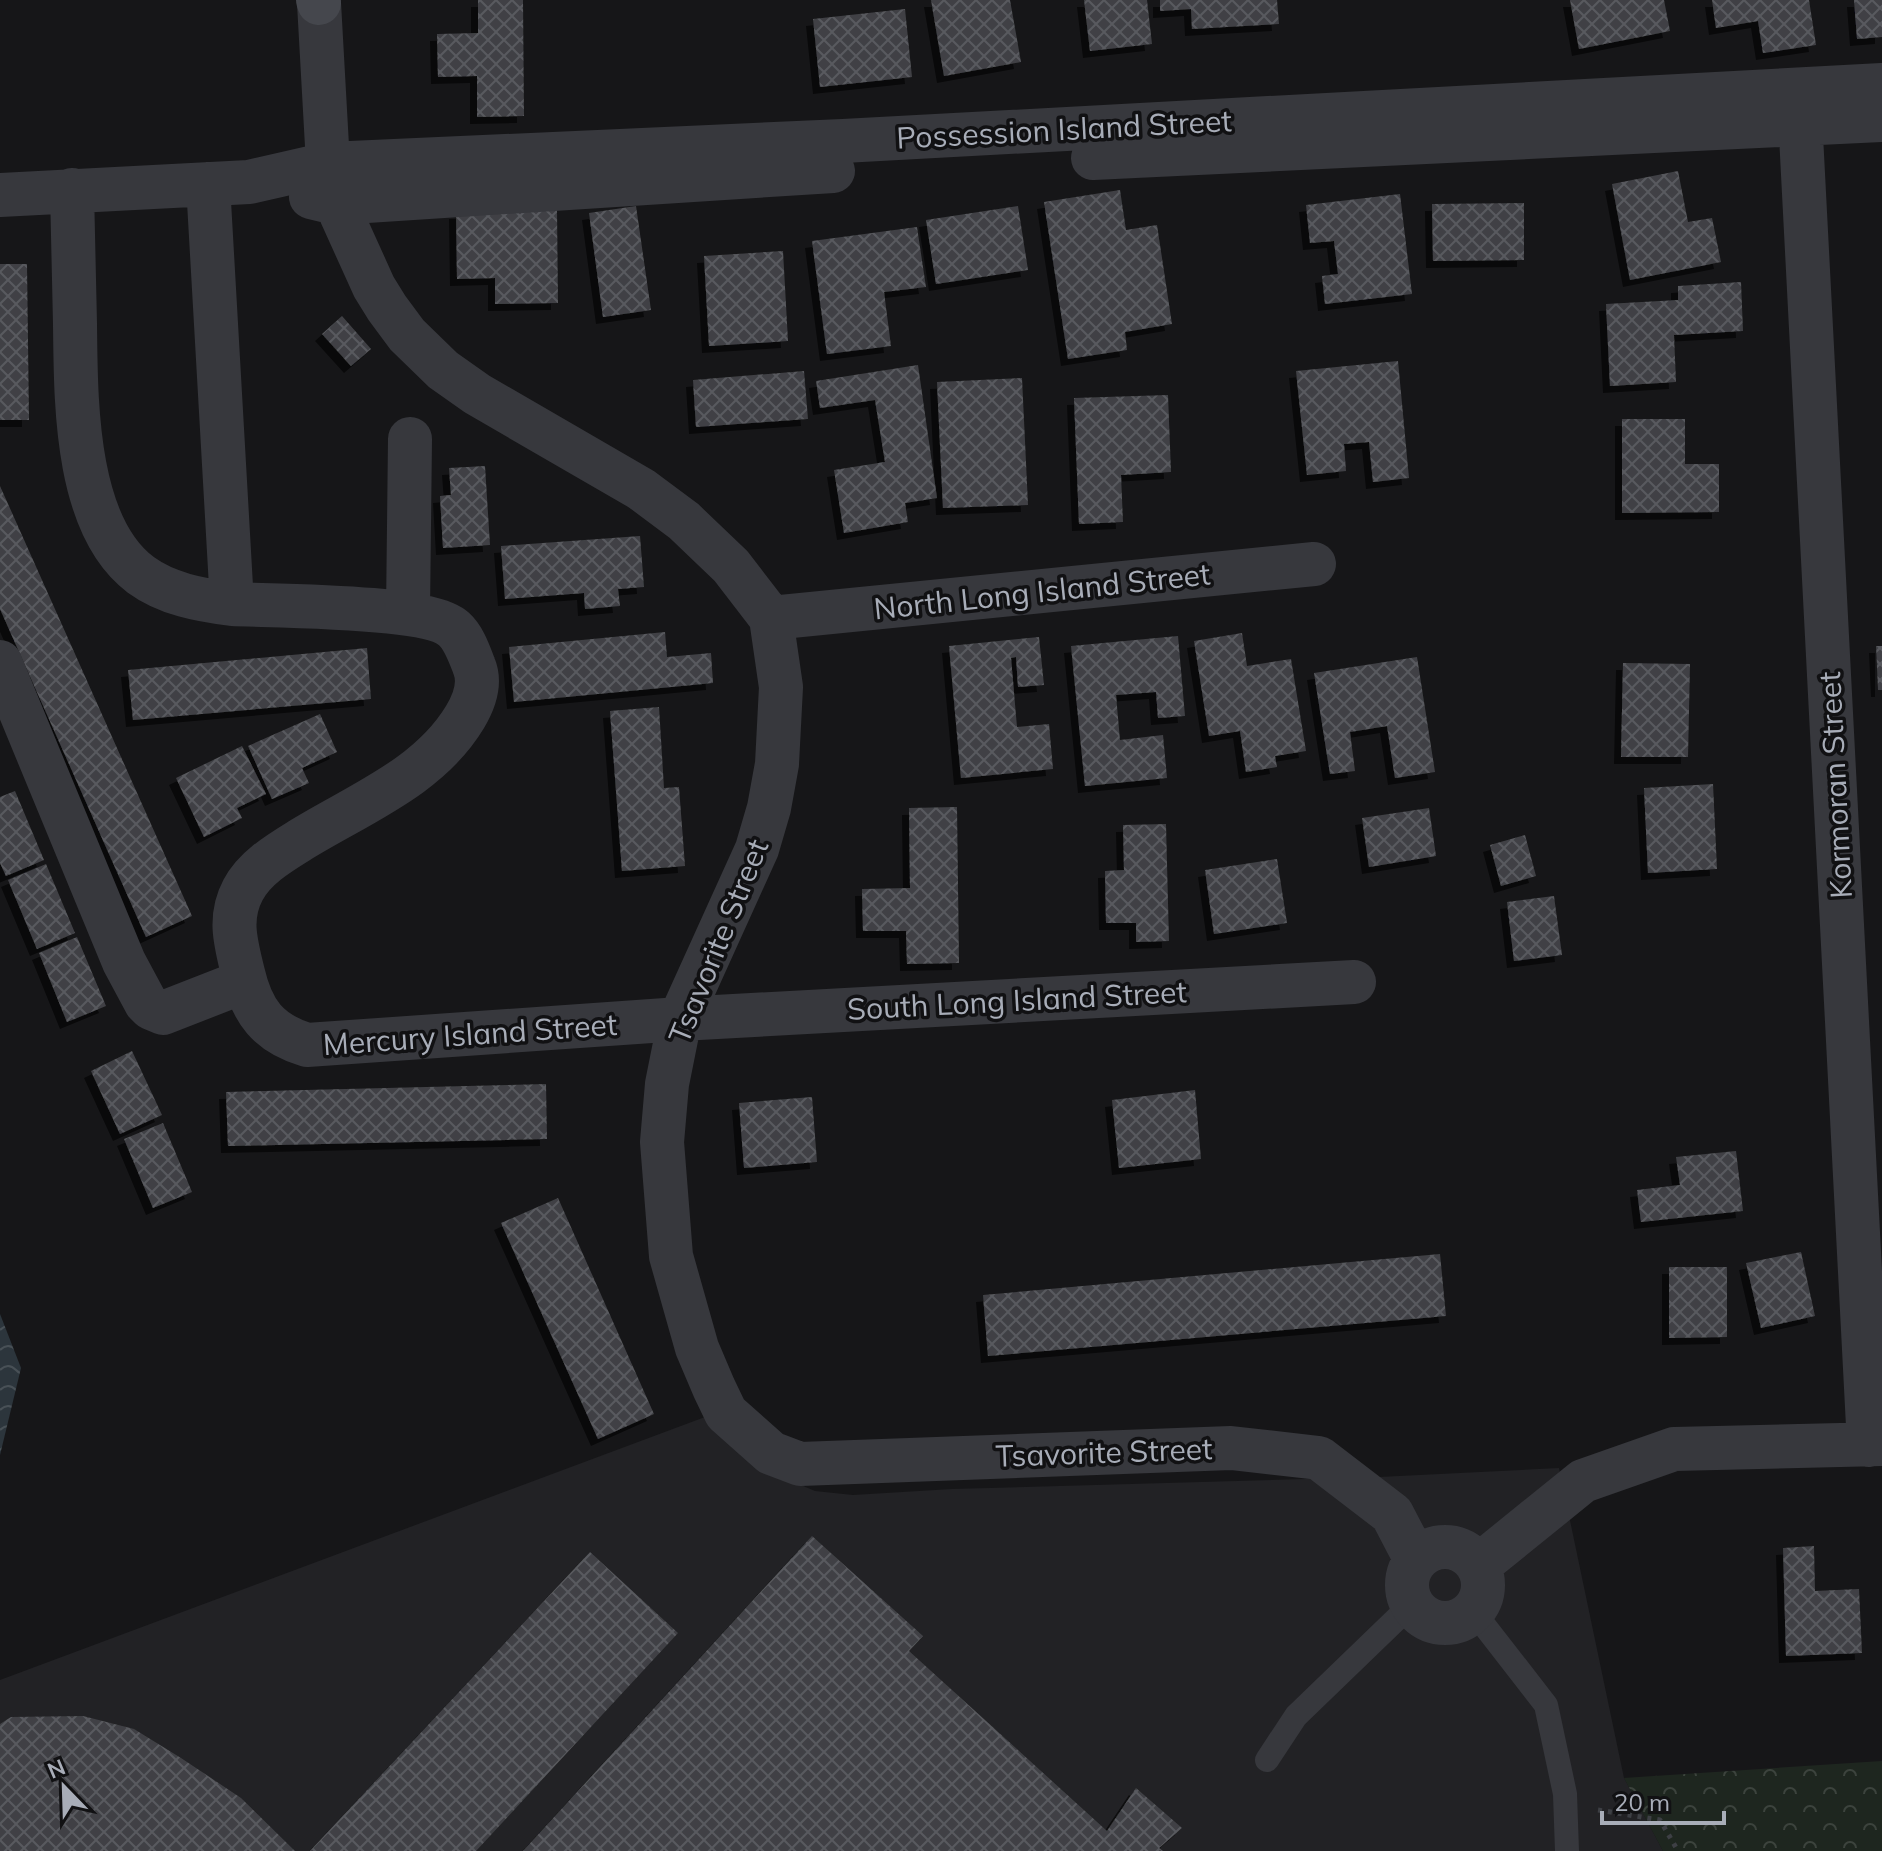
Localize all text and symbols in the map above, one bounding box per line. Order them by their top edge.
street label: Possession Island Street [895,101,1233,157]
street label: North Long Island Street [872,554,1212,628]
street label: Kormoran Street [1810,671,1860,899]
street label: Tsavorite Street [660,833,776,1049]
street label: South Long Island Street [846,972,1188,1028]
street label: Mercury Island Street [322,1005,618,1063]
street label: Tsavorite Street [995,1429,1213,1475]
north arrow [24,1747,104,1827]
text: N [43,1752,69,1785]
scale bar [1602,1775,1724,1825]
text: 20 m [1614,1787,1670,1817]

